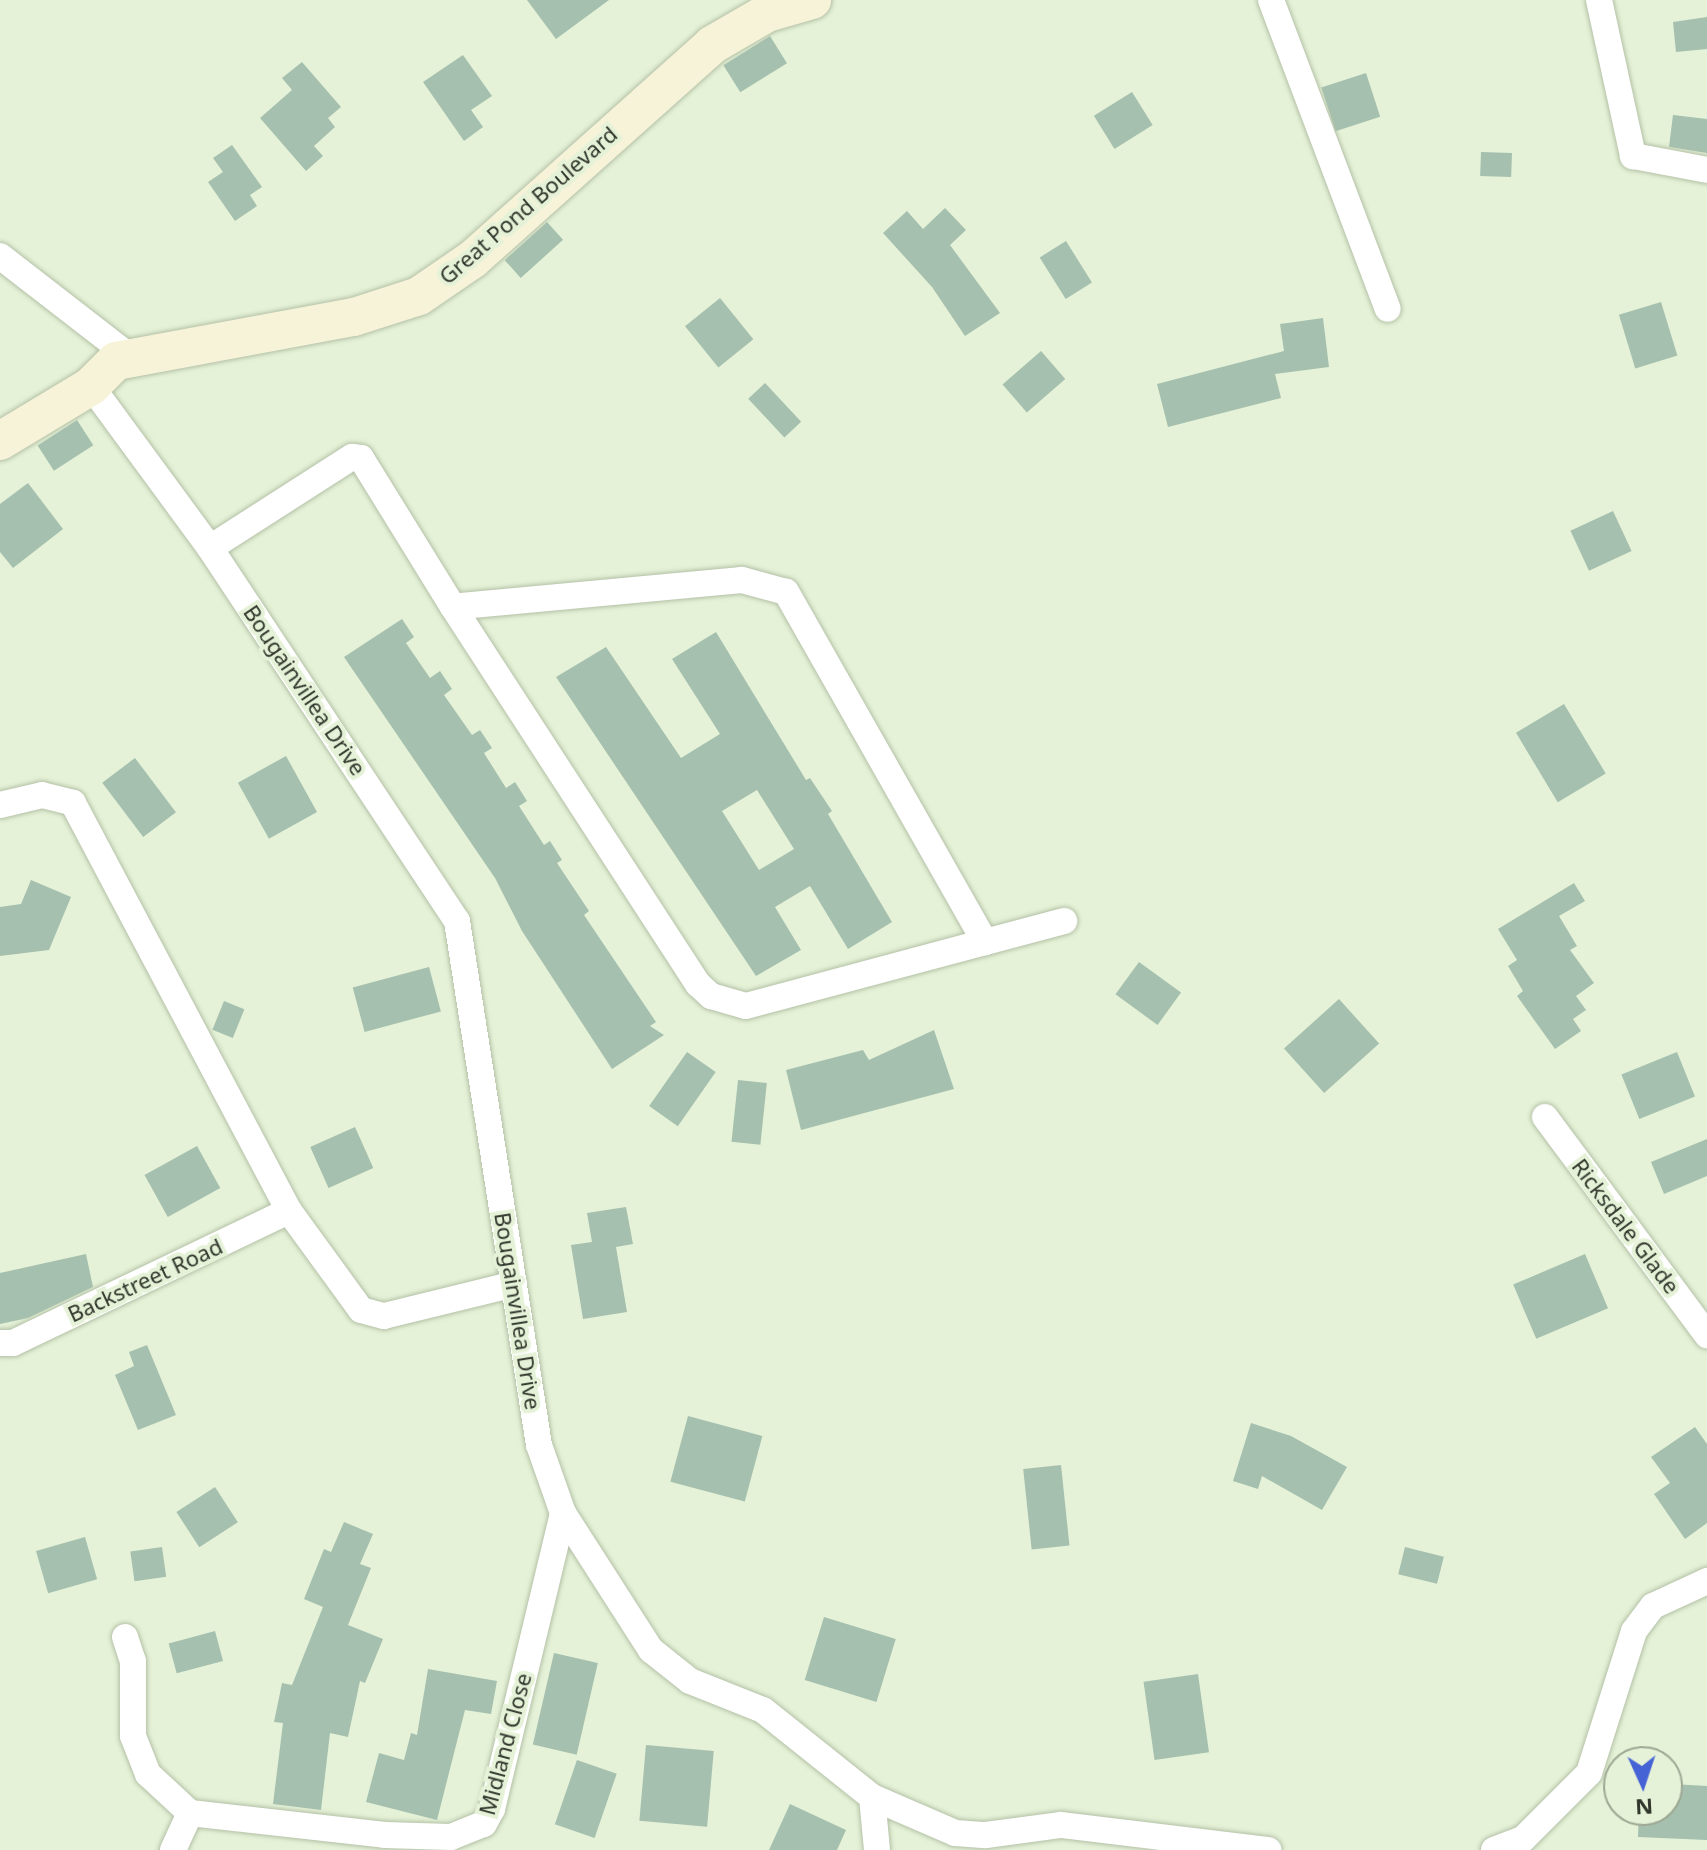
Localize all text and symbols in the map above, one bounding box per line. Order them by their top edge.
street label: Great Pond Boulevard [434,121,622,289]
street label: Bougainvillea Drive [238,600,372,780]
street label: Ricksdale Glade [1567,1153,1685,1299]
street label: Bougainvillea Drive [489,1210,547,1412]
street label: Backstreet Road [64,1233,226,1327]
street label: Midland Close [473,1670,537,1818]
north arrow [1603,1746,1683,1826]
text: N [1634,1793,1654,1823]

